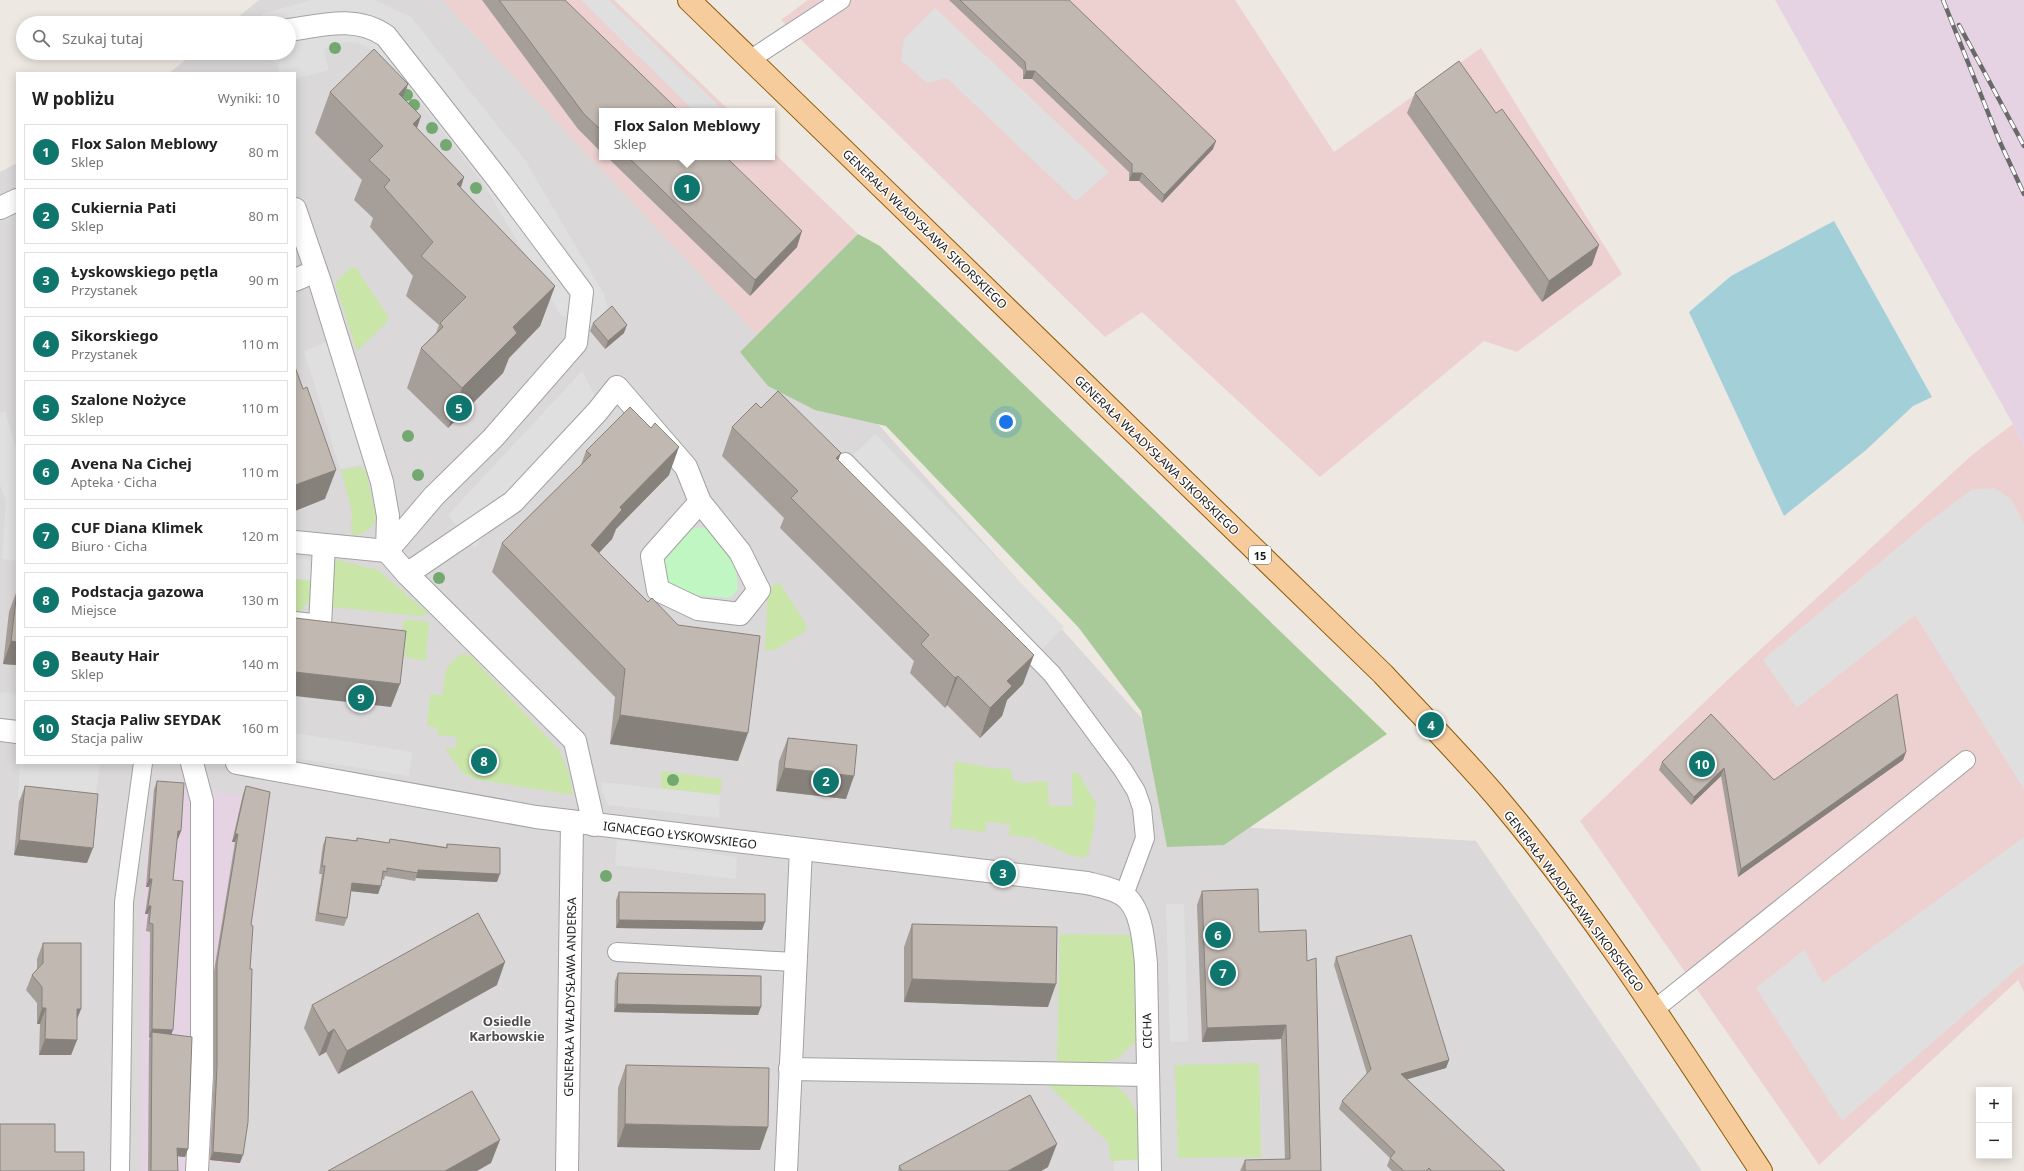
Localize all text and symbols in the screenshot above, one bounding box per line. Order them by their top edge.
search box [16,16,296,60]
icon: search [30,27,52,49]
text: Szukaj tutaj [62,28,143,48]
text: W pobliżu [32,87,115,110]
text: Wyniki: 10 [218,89,280,107]
popup [599,108,775,160]
text: Flox Salon Meblowy [614,115,760,135]
text: Flox Salon Meblowy [71,133,218,153]
text: Sklep [614,135,646,153]
text: 1 [42,143,50,161]
text: 80 m [249,143,279,161]
street label: GENERAŁA WŁADYSŁAWA SIKORSKIEGO [839,145,1011,313]
text: Sklep [71,153,104,171]
pin: 1 [674,173,700,203]
text: Cukiernia Pati [71,197,176,217]
text: 2 [42,207,50,225]
text: 80 m [249,207,279,225]
text: Sklep [71,217,104,235]
text: Łyskowskiego pętla [71,261,218,281]
text: 3 [42,271,50,289]
text: 90 m [249,271,279,289]
text: Przystanek [71,281,138,299]
text: Sikorskiego [71,325,158,345]
text: 4 [42,335,50,353]
text: 110 m [241,335,279,353]
text: Przystanek [71,345,138,363]
street label: GENERAŁA WŁADYSŁAWA SIKORSKIEGO [1071,371,1243,539]
text: Szalone Nożyce [71,389,186,409]
pin: 5 [446,393,472,423]
text: 5 [42,399,50,417]
text: 110 m [241,399,279,417]
text: Sklep [71,409,104,427]
your location [996,412,1016,432]
text: Avena Na Cichej [71,453,192,473]
text: 6 [42,463,50,481]
text: 110 m [241,463,279,481]
text: Apteka · Cicha [71,473,157,491]
text: CUF Diana Klimek [71,517,203,537]
text: 7 [42,527,50,545]
text: 120 m [241,527,279,545]
text: Biuro · Cicha [71,537,147,555]
road number: 15 [1249,546,1271,564]
text: Podstacja gazowa [71,581,204,601]
text: 8 [42,591,50,609]
text: 130 m [241,591,279,609]
text: Miejsce [71,601,117,619]
text: Beauty Hair [71,645,159,665]
text: 9 [42,655,50,673]
text: 140 m [241,655,279,673]
text: Sklep [71,665,104,683]
pin: 9 [348,683,374,713]
text: Stacja Paliw SEYDAK [71,709,221,729]
pin: 4 [1418,710,1444,740]
text: 10 [39,719,53,737]
text: 160 m [241,719,279,737]
text: Stacja paliw [71,729,143,747]
pin: 8 [471,746,497,776]
pin: 10 [1689,749,1715,779]
pin: 2 [813,766,839,796]
street label: GENERAŁA WŁADYSŁAWA SIKORSKIEGO [1500,807,1648,995]
street label: IGNACEGO ŁYSKOWSKIEGO [602,817,758,853]
pin: 3 [990,858,1016,888]
street label: GENERAŁA WŁADYSŁAWA ANDERSA [560,897,580,1097]
pin: 6 [1205,920,1231,950]
pin: 7 [1210,958,1236,988]
district label: Osiedle Karbowskie [469,1012,545,1045]
street label: CICHA [1138,1013,1156,1049]
map controls [1976,1087,2012,1159]
button: + [1976,1087,2012,1123]
button: − [1976,1123,2012,1159]

